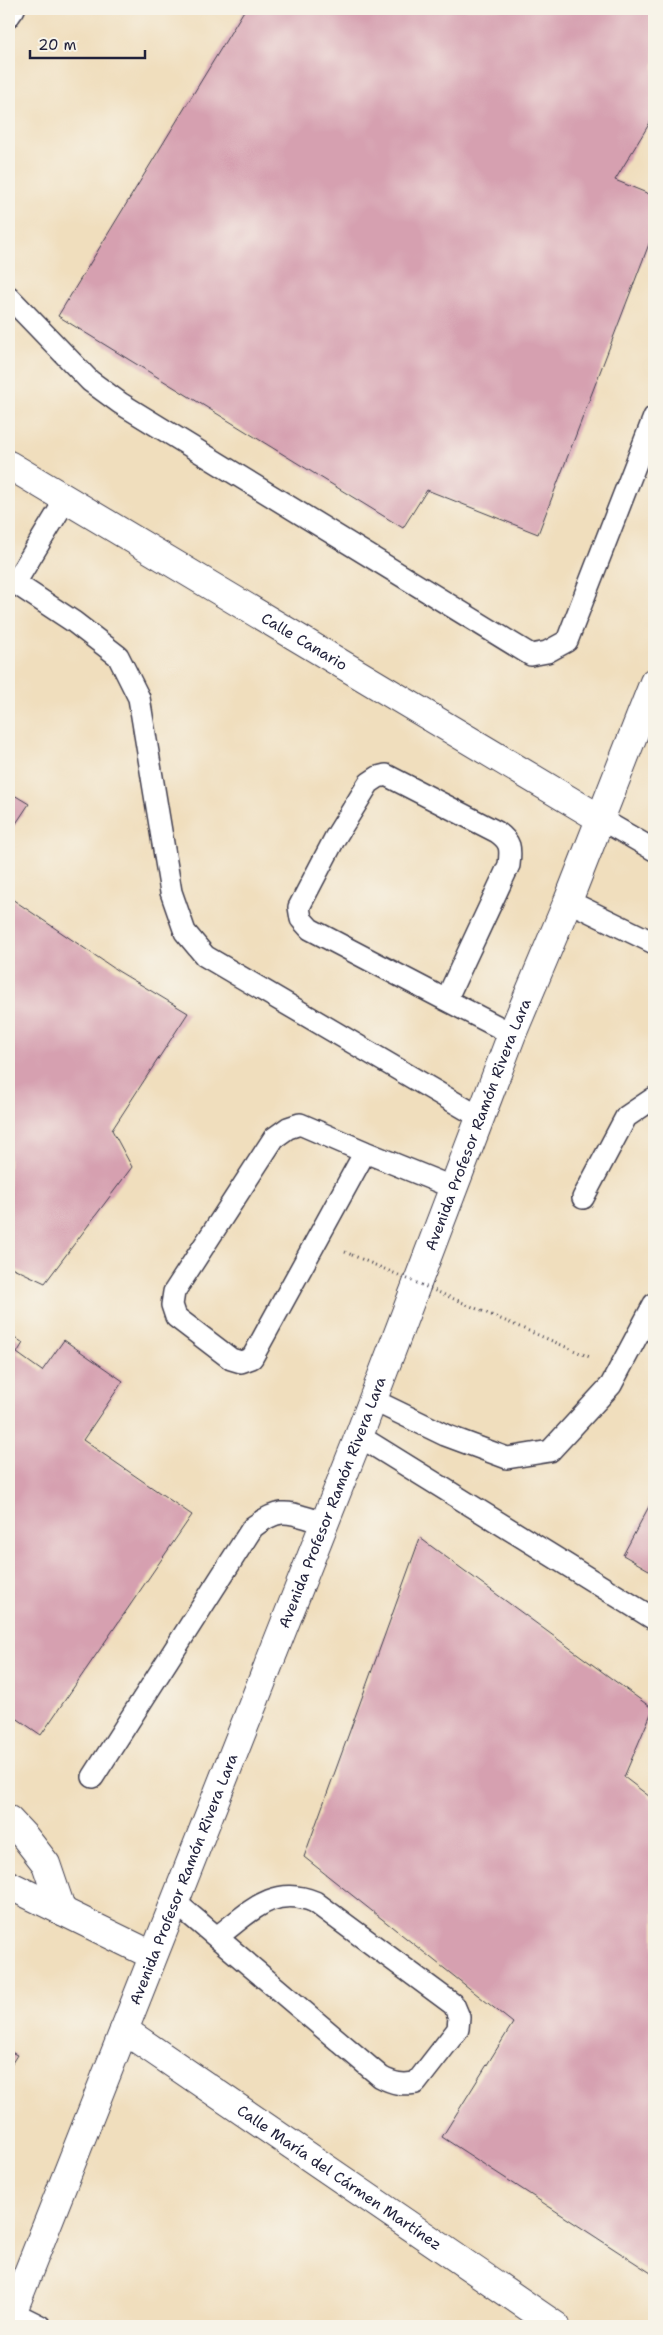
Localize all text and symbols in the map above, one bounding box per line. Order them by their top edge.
scale bar [30,28,145,60]
text: 20 m [38,35,77,55]
street label: Calle Canario [257,608,351,675]
street label: Avenida Profesor Ramón Rivera Lara [420,995,536,1253]
street label: Avenida Profesor Ramón Rivera Lara [274,1373,391,1631]
street label: Avenida Profesor Ramón Rivera Lara [125,1750,243,2008]
street label: Calle María del Cármen Martínez [233,2100,446,2255]

